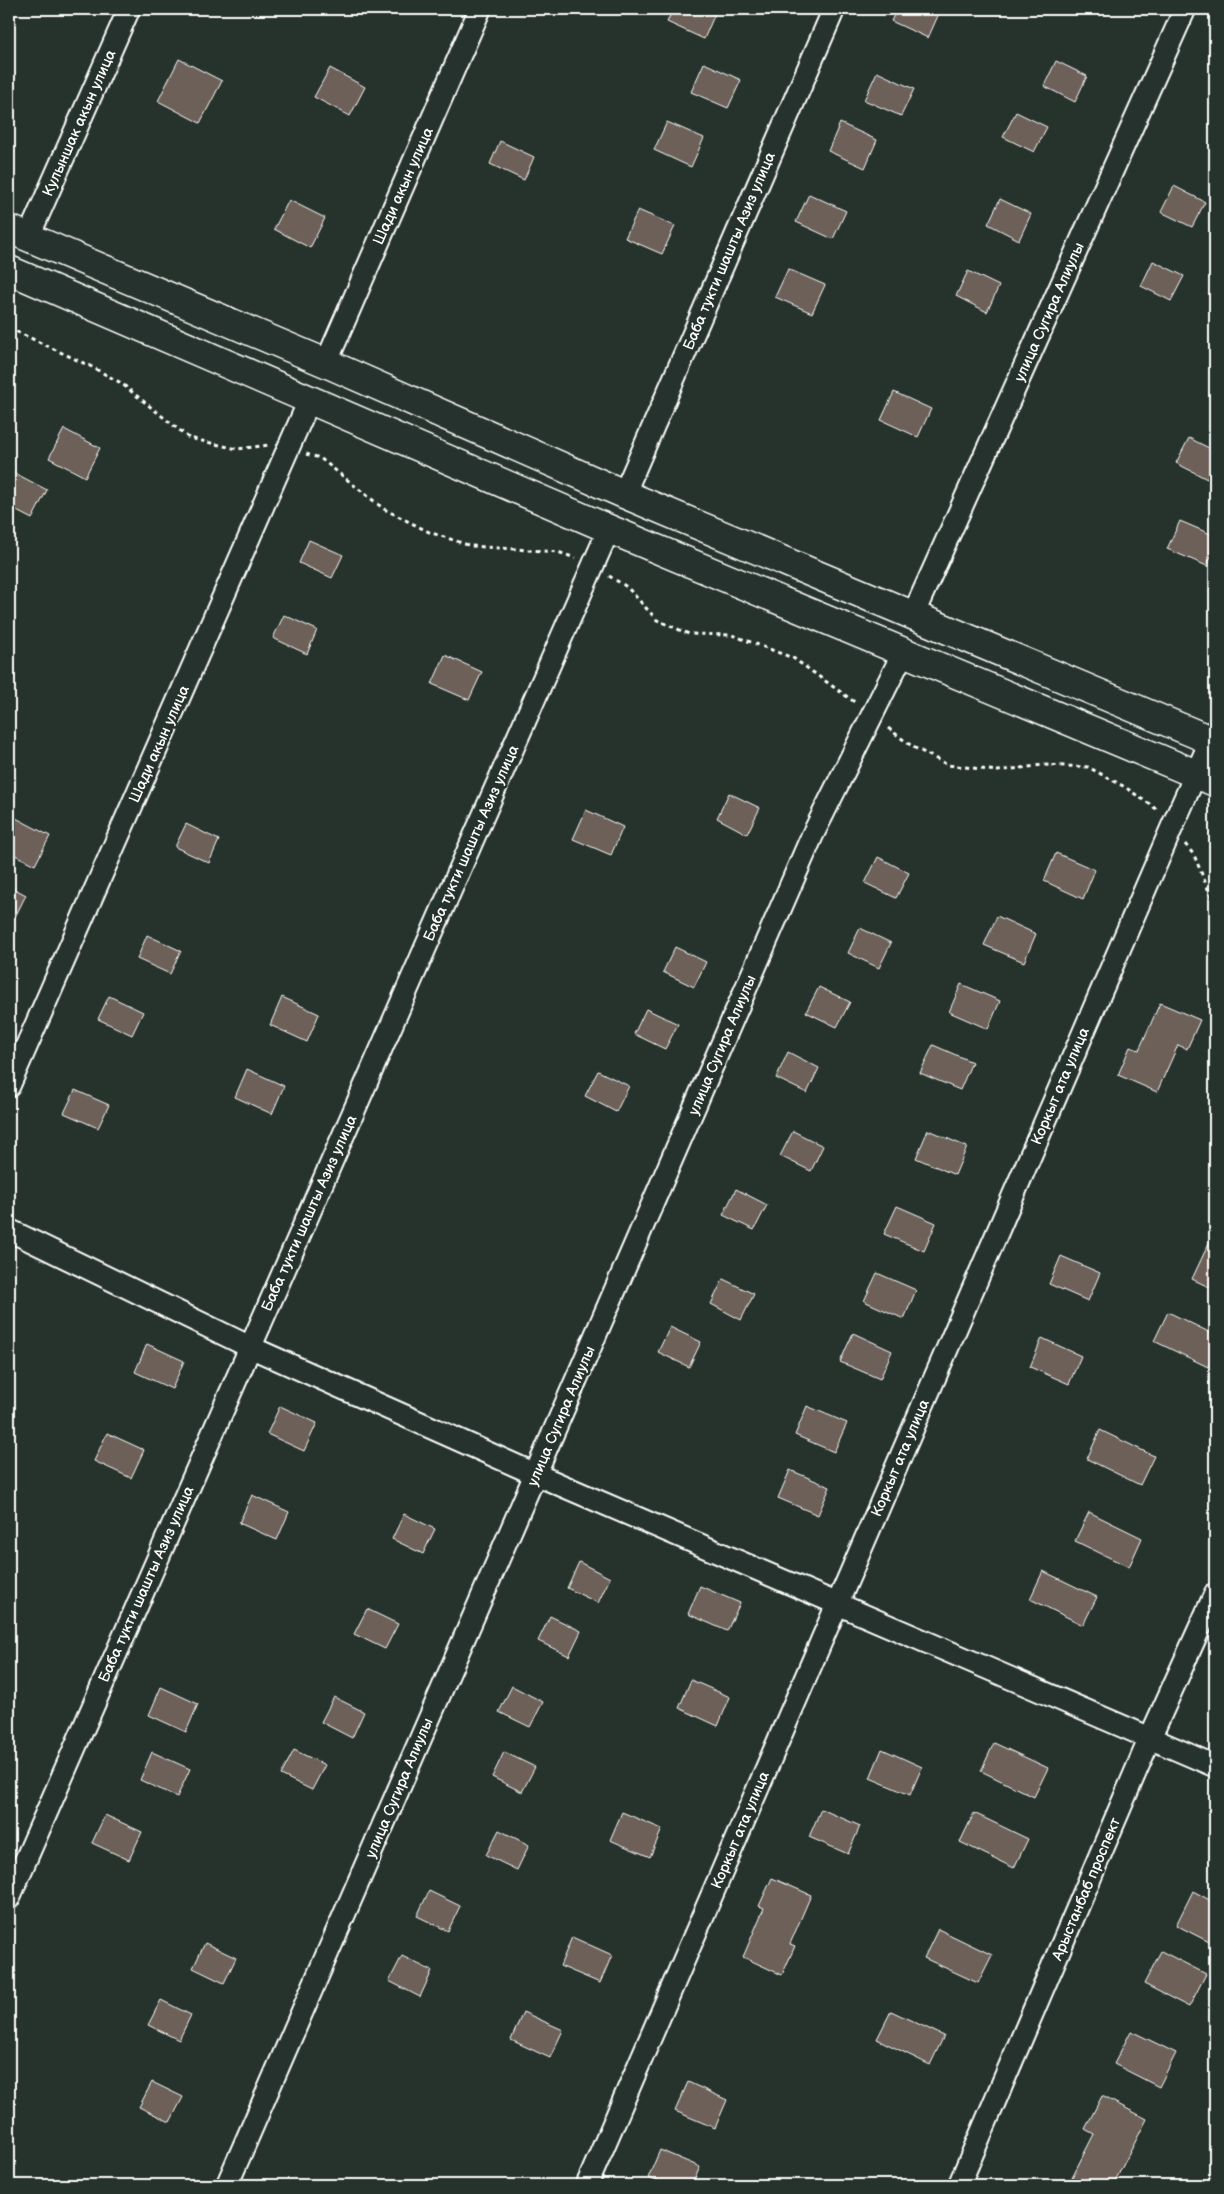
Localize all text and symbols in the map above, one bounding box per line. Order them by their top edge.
street label: Кулыншак акын улица [39,47,120,199]
street label: Шади акын улица [369,124,438,248]
street label: Баба тукти шашты Азиз улица [679,149,780,353]
street label: улица Сугира Алиулы [1010,240,1089,385]
street label: Шади акын улица [125,682,194,806]
street label: Баба тукти шашты Азиз улица [419,742,523,944]
street label: улица Сугира Алиулы [684,972,761,1118]
street label: Коркыт ата улица [1027,1024,1094,1148]
street label: Баба тукти шашты Азиз улица [257,1112,361,1314]
street label: улица Сугира Алиулы [523,1343,600,1489]
street label: Коркыт ата улица [867,1396,934,1520]
street label: Баба тукти шашты Азиз улица [94,1483,198,1685]
street label: улица Сугира Алиулы [361,1715,438,1861]
street label: Коркыт ата улица [707,1768,774,1892]
street label: Арыстанбаб проспект [1047,1815,1125,1964]

